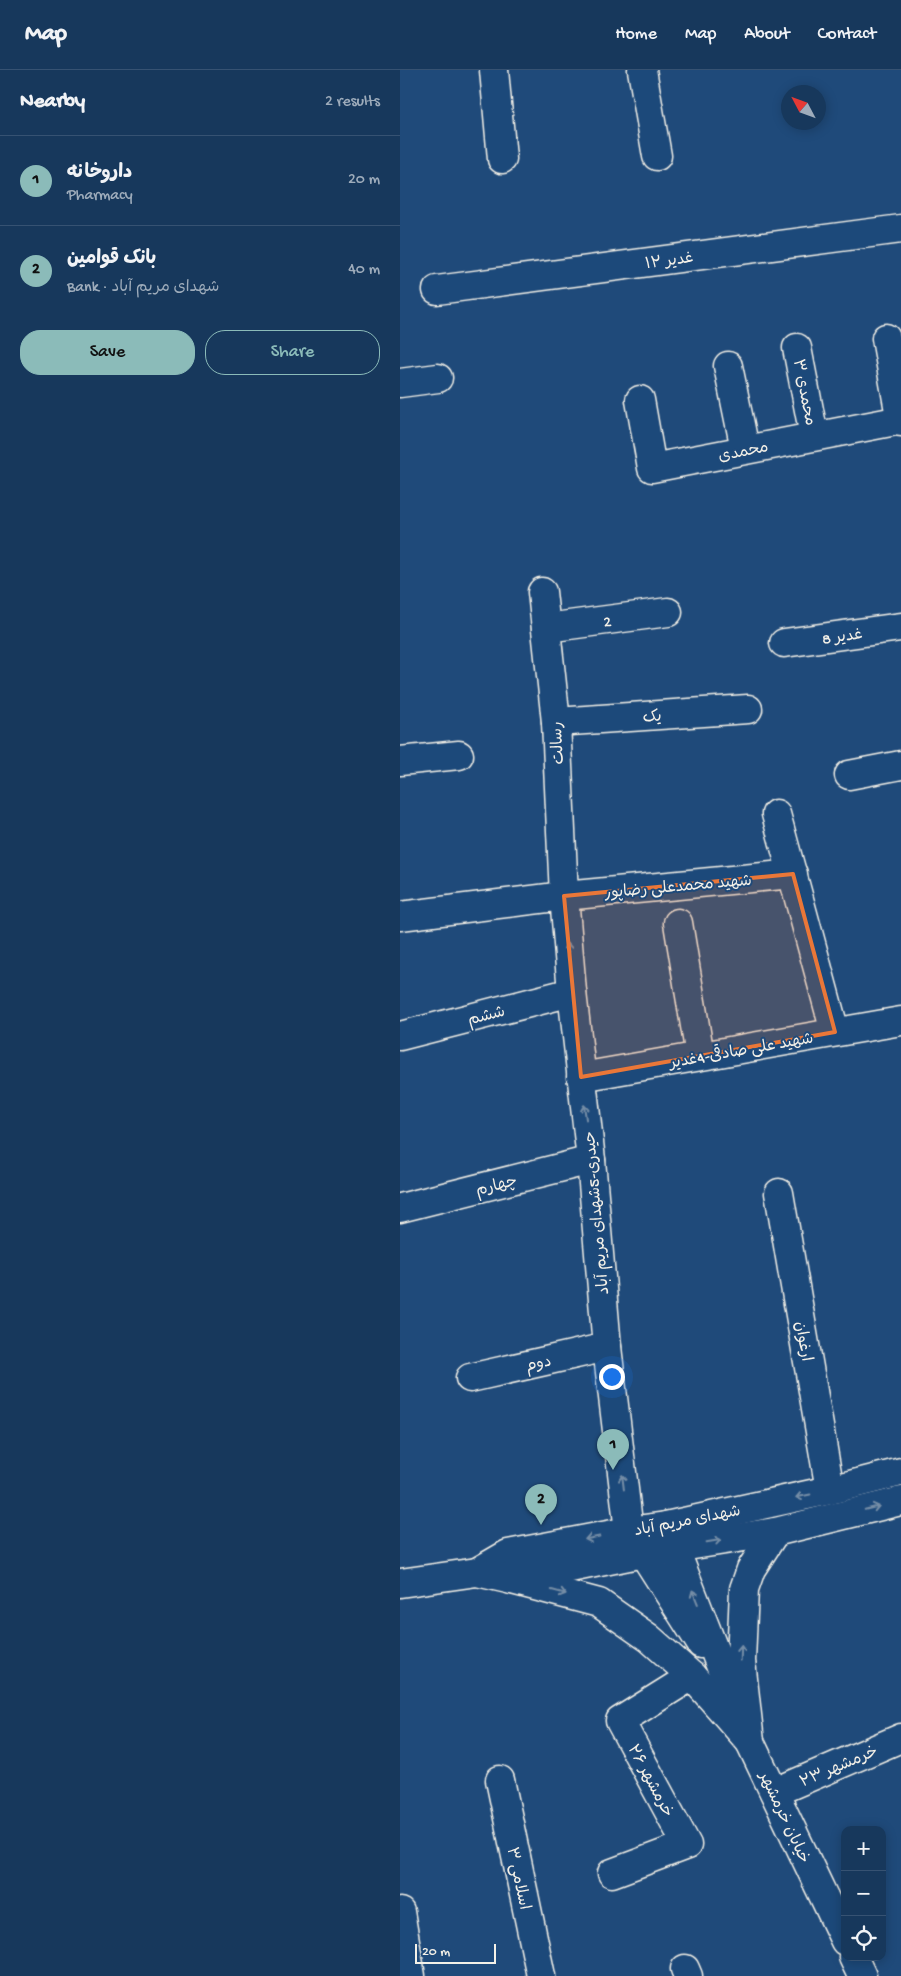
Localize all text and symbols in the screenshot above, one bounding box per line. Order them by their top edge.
text: Map [25,20,67,49]
text: Home [615,24,657,45]
text: Map [685,24,716,45]
text: About [744,24,790,45]
text: Contact [818,24,876,45]
north arrow [781,85,826,130]
text: Nearby [20,90,85,115]
text: 2 results [325,93,380,112]
text: داروخانه [67,162,132,185]
text: 1 [33,171,39,190]
text: 20 m [348,171,380,190]
text: Pharmacy [67,187,133,206]
text: بانک قوامین [67,248,156,271]
street label: غدیر ۱۲ [644,250,695,275]
text: 2 [32,261,40,280]
text: 40 m [348,261,380,280]
text: Bank · شهدای مریم آباد [67,279,219,298]
button: Save [20,330,195,375]
button: Share [205,330,380,375]
street label: محمدی ۳ [787,358,818,428]
street label: محمدی [717,439,770,468]
street label: 2 [602,613,613,633]
street label: غدیر 8 [821,626,864,651]
street label: یک [642,708,662,729]
street label: رسالت [549,721,570,765]
street label: شهید محمدعلی رضاپور [603,873,753,904]
one-way arrow [564,942,573,958]
street label: ششم [466,1004,507,1031]
street label: شهید علی صادقی-4غدیر [666,1026,815,1075]
one-way arrow [580,1104,590,1120]
street label: حیدری-5شهدای مریم آباد [581,1130,615,1295]
street label: چهارم [474,1173,520,1202]
street label: ارغوان [789,1320,814,1363]
street label: دوم [524,1353,554,1378]
your location [599,1364,625,1390]
pin: 1 [597,1429,629,1470]
one-way arrow [618,1475,628,1491]
pin: 2 [525,1484,557,1525]
one-way arrow [795,1491,811,1501]
street label: شهدای مریم آباد [633,1502,742,1542]
one-way arrow [864,1503,880,1512]
one-way arrow [584,1534,600,1543]
one-way arrow [705,1536,721,1546]
one-way arrow [550,1588,566,1598]
one-way arrow [689,1590,699,1605]
one-way arrow [737,1646,746,1662]
street label: خرمشهر ۲۶ [622,1742,676,1821]
street label: خرمشهر ۲۳ [797,1743,881,1793]
street label: خیابان خرمشهر [753,1768,812,1867]
map controls [841,1826,886,1961]
button: + [841,1826,886,1871]
street label: اسلامی ۳ [501,1846,532,1912]
button: − [841,1871,886,1916]
button: locate [841,1916,886,1961]
scale bar [415,1941,496,1964]
text: 20 m [422,1944,450,1961]

